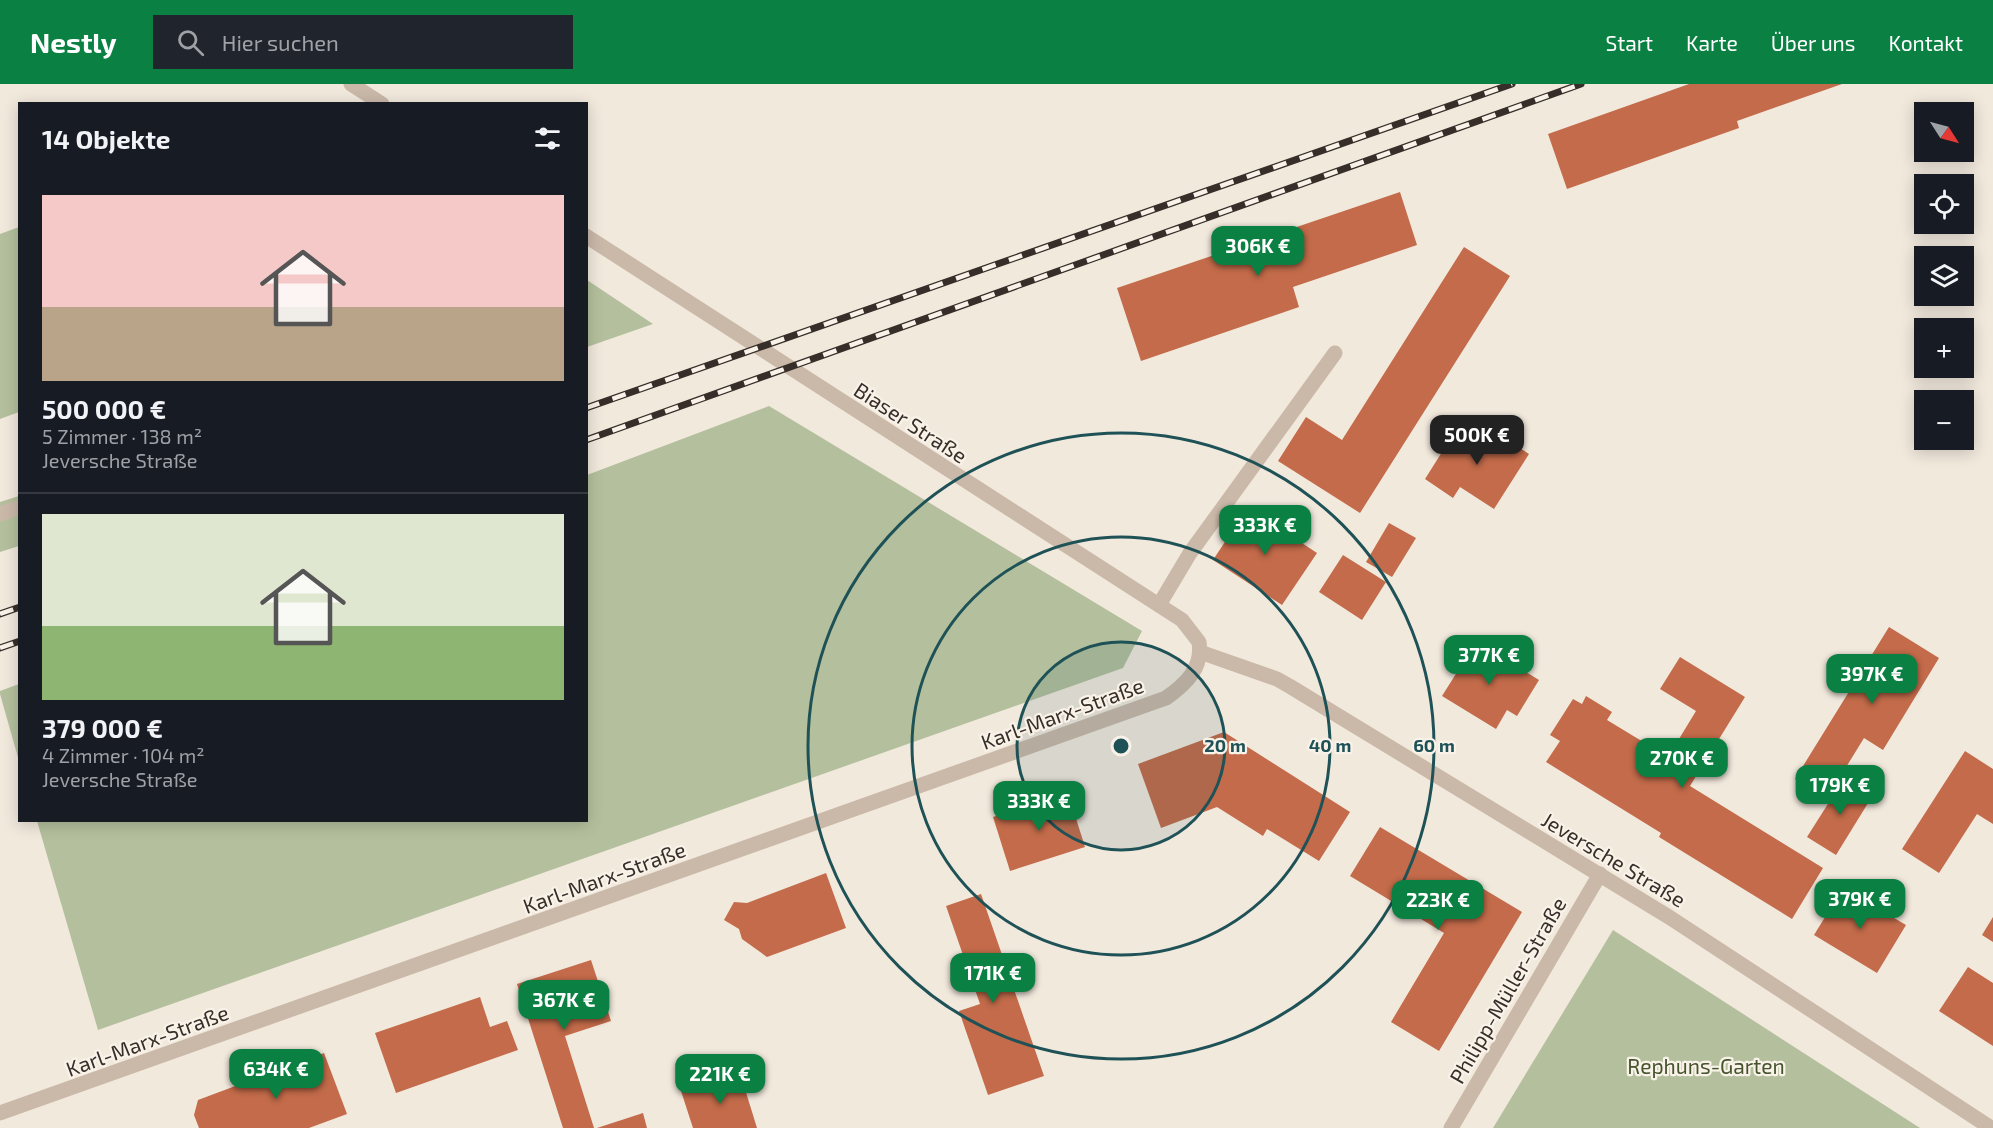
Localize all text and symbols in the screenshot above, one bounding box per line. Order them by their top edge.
search box [153,15,573,69]
text: Nestly [30,25,117,59]
icon: search [174,26,207,59]
text: Hier suchen [222,29,339,55]
text: Start [1606,30,1653,55]
text: Karte [1686,30,1738,55]
text: Über uns [1771,30,1856,55]
text: Kontakt [1889,30,1963,55]
north arrow [1914,102,1974,162]
map controls [1914,102,1974,450]
icon: filters [531,122,564,155]
text: 14 Objekte [42,123,170,154]
button: locate [1914,174,1974,234]
pin: 306K € [1209,226,1307,277]
text: 306K € [1225,233,1291,257]
icon: home [249,234,357,342]
button: layers [1914,246,1974,306]
button: + [1914,318,1974,378]
street label: Biaser Straße [850,376,972,468]
button: − [1914,390,1974,450]
text: 500 000 € [42,393,166,424]
pin: 500K € [1428,415,1526,466]
text: 500K € [1444,422,1510,446]
text: 5 Zimmer · 138 m² [42,424,202,448]
text: Jeversche Straße [42,448,197,472]
pin: 333K € [1216,505,1314,556]
text: 333K € [1233,512,1297,536]
icon: home [249,553,357,661]
pin: 377K € [1440,635,1538,686]
text: 377K € [1458,642,1520,666]
pin: 397K € [1823,654,1921,705]
text: 397K € [1840,661,1904,685]
street label: Karl-Marx-Straße [977,672,1147,754]
text: 379 000 € [42,712,163,743]
text: 20 m [1204,734,1246,756]
text: 40 m [1309,734,1351,756]
text: 60 m [1413,734,1455,756]
centre of rings [1111,736,1131,756]
pin: 270K € [1633,738,1731,789]
text: 4 Zimmer · 104 m² [42,743,205,767]
text: 270K € [1650,745,1714,769]
pin: 179K € [1791,765,1889,816]
text: Jeversche Straße [42,767,197,791]
text: 179K € [1810,772,1870,796]
pin: 333K € [990,781,1088,832]
text: 333K € [1007,788,1071,812]
street label: Jeversche Straße [1538,806,1690,912]
street label: Karl-Marx-Straße [519,836,689,918]
pin: 379K € [1811,879,1909,930]
pin: 223K € [1389,880,1487,931]
text: 379K € [1828,886,1892,910]
text: 223K € [1406,887,1470,911]
street label: Philipp-Müller-Straße [1443,892,1571,1088]
pin: 171K € [944,953,1042,1004]
text: 171K € [964,960,1022,984]
pin: 367K € [515,980,613,1031]
text: 367K € [532,987,596,1011]
street label: Karl-Marx-Straße [62,999,232,1081]
pin: 634K € [227,1049,325,1100]
park label: Rephuns-Garten [1627,1053,1785,1078]
pin: 221K € [671,1054,769,1105]
text: 634K € [243,1056,309,1080]
text: 221K € [689,1061,751,1085]

